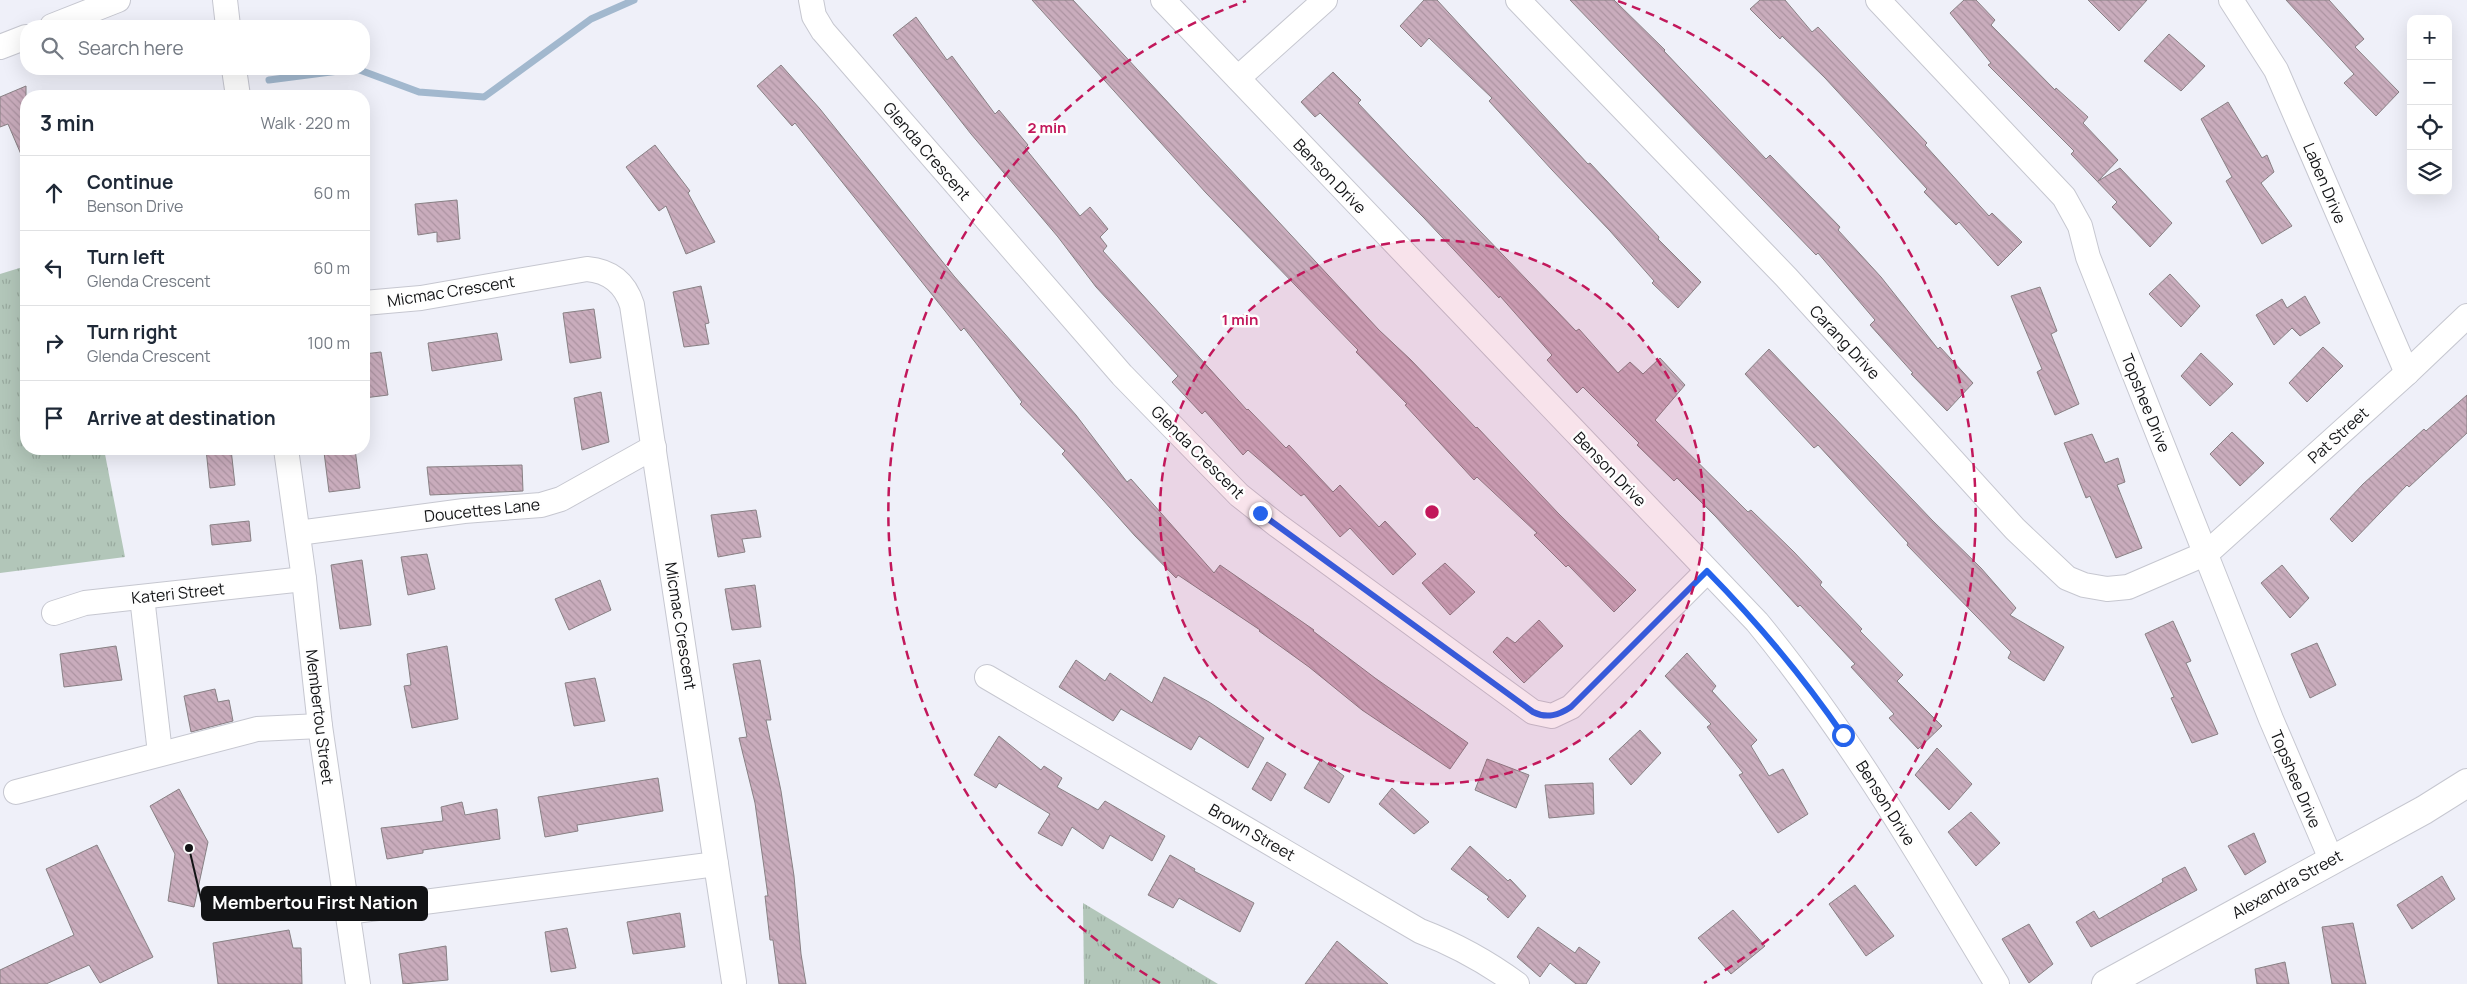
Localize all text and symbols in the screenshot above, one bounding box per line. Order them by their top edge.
map controls [2407,15,2452,195]
button: + [2407,15,2452,60]
search box [20,20,370,75]
icon: search [38,34,66,62]
text: Search here [78,35,184,61]
button: − [2407,60,2452,105]
street label: Glenda Crescent [878,97,976,205]
button: locate [2407,105,2452,150]
text: 3 min [40,109,94,137]
text: Walk · 220 m [260,112,350,134]
text: 2 min [1027,117,1067,138]
street label: Benson Drive [1289,134,1371,218]
street label: Laben Drive [2298,139,2352,227]
button: layers [2407,150,2452,195]
text: Continue [87,169,173,195]
icon: ahead [40,179,68,207]
text: 60 m [314,182,350,204]
text: Benson Drive [87,195,183,217]
text: Turn left [87,244,165,270]
icon: left [40,254,68,282]
text: 60 m [314,257,350,279]
text: Glenda Crescent [87,270,211,292]
street label: Micmac Crescent [386,270,516,312]
street label: Carang Drive [1805,300,1885,384]
text: 1 min [1222,309,1258,330]
text: Turn right [87,319,177,345]
icon: right [40,329,68,357]
text: 100 m [307,332,350,354]
text: Glenda Crescent [87,345,211,367]
street label: Topshee Drive [2116,351,2176,455]
street label: Glenda Crescent [1147,401,1249,503]
street label: Pat Street [2303,402,2373,468]
icon: arrive [40,404,68,432]
text: Arrive at destination [87,405,276,431]
street label: Benson Drive [1569,427,1651,511]
street label: Doucettes Lane [423,493,541,527]
route end [1249,502,1272,525]
centre of rings [1423,503,1441,521]
street label: Micmac Crescent [660,561,702,691]
street label: Kateri Street [130,577,226,609]
street label: Membertou Street [301,648,339,786]
route start [1832,724,1855,747]
street label: Topshee Drive [2265,727,2327,831]
street label: Benson Drive [1851,756,1921,850]
street label: Brown Street [1205,798,1299,866]
street label: Alexandra Street [2228,844,2346,924]
callout: Membertou First Nation [202,887,427,920]
text: Membertou First Nation [212,890,418,914]

